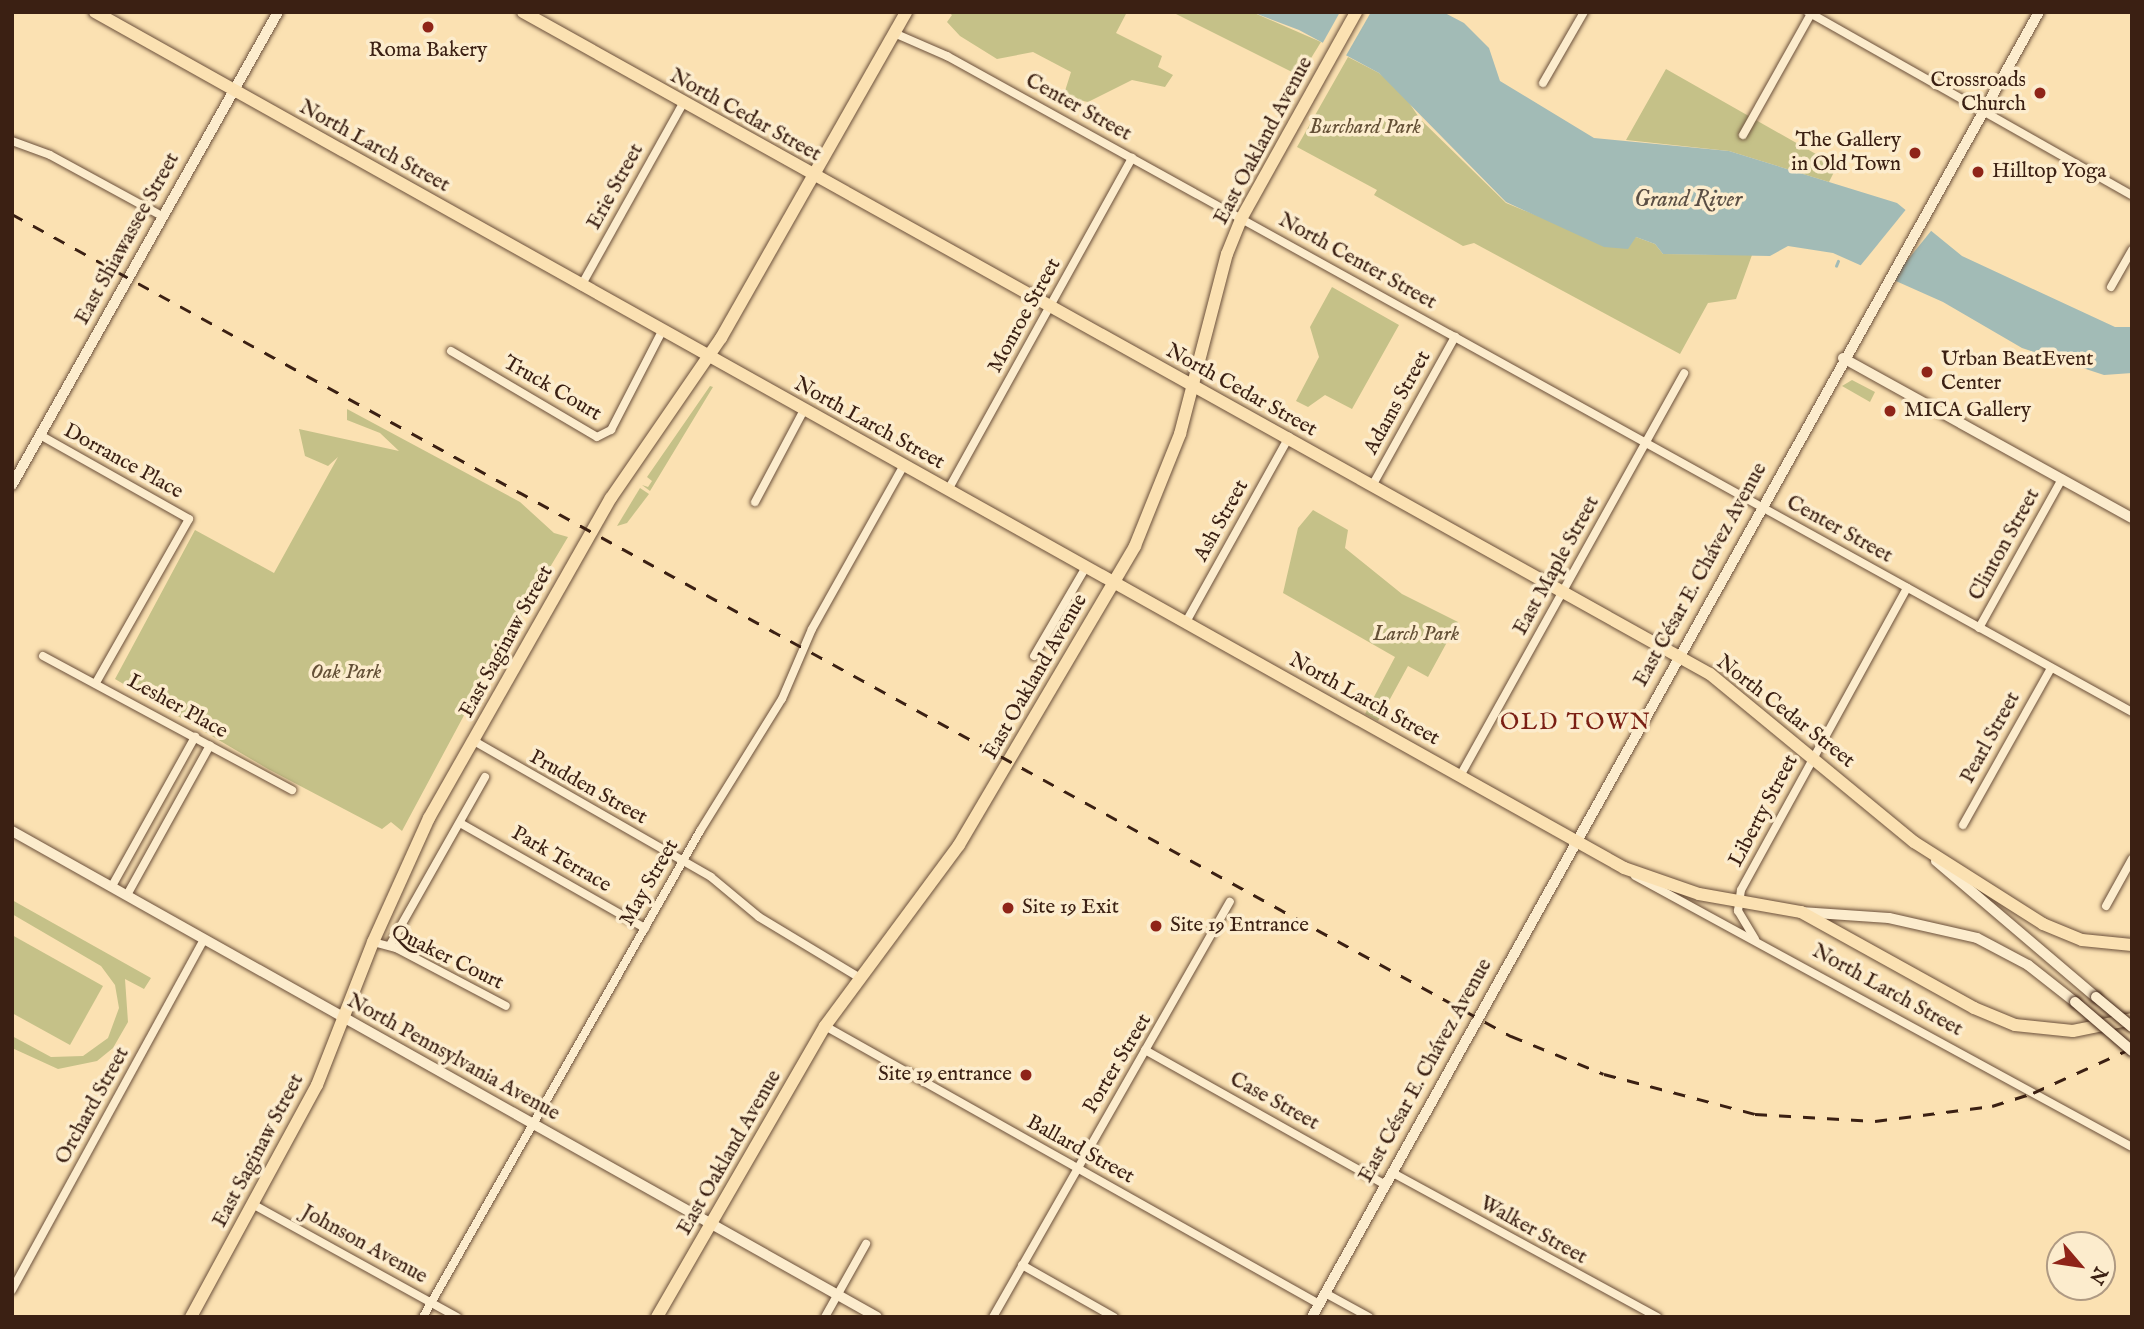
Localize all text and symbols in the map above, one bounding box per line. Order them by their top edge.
marker: Roma Bakery [420,19,436,35]
place label: Roma Bakery [369,38,487,64]
street label: East Oakland Avenue [1209,53,1319,229]
street label: North Cedar Street [665,64,825,168]
place label: Crossroads Church [1931,68,2026,118]
street label: Center Street [1021,69,1135,147]
marker: Crossroads Church [2032,85,2048,101]
street label: North Larch Street [294,95,454,199]
park label: Burchard Park [1309,115,1421,141]
place label: The Gallery in Old Town [1791,128,1901,178]
street label: Erie Street [582,140,650,234]
marker: The Gallery in Old Town [1907,145,1923,161]
street label: East Shiawassee Street [70,149,186,329]
place label: Hilltop Yoga [1992,159,2106,185]
marker: Hilltop Yoga [1970,164,1986,180]
water label: Grand River [1634,186,1742,214]
street label: North Center Street [1274,208,1440,316]
street label: Monroe Street [983,254,1067,378]
street label: North Cedar Street [1161,339,1321,443]
street label: Adams Street [1359,347,1437,459]
place label: Urban BeatEvent Center [1941,347,2093,397]
street label: Truck Court [498,351,606,427]
marker: Urban BeatEvent Center [1919,364,1935,380]
street label: North Larch Street [789,372,949,476]
place label: MICA Gallery [1904,398,2031,424]
marker: MICA Gallery [1882,403,1898,419]
street label: Dorrance Place [59,419,187,505]
street label: East César E. Chávez Avenue [1629,459,1773,691]
street label: Ash Street [1189,476,1255,566]
street label: Clinton Street [1964,485,2046,605]
street label: Center Street [1782,491,1896,569]
street label: East Maple Street [1508,492,1606,640]
street label: East Saginaw Street [455,561,559,723]
street label: East Oakland Avenue [978,590,1094,764]
park label: Larch Park [1373,622,1459,648]
street label: North Larch Street [1284,648,1444,752]
street label: North Cedar Street [1711,650,1859,774]
park label: Oak Park [311,660,381,686]
street label: Lesher Place [122,669,232,745]
street label: Pearl Street [1956,688,2026,788]
district label: OLD TOWN [1501,709,1651,737]
street label: Prudden Street [525,745,651,831]
street label: Liberty Street [1724,751,1804,871]
street label: Park Terrace [507,821,615,899]
street label: May Street [615,835,685,931]
place label: Site 19 Exit [1022,895,1119,921]
marker: Site 19 Exit [1000,900,1016,916]
place label: Site 19 Entrance [1170,913,1309,939]
marker: Site 19 Entrance [1148,918,1164,934]
street label: Quaker Court [387,920,507,996]
street label: North Larch Street [1807,939,1967,1043]
street label: East César E. Chávez Avenue [1354,955,1498,1187]
street label: North Pennsylvania Avenue [342,989,564,1127]
street label: Porter Street [1078,1010,1158,1118]
street label: Orchard Street [50,1043,136,1169]
place label: Site 19 entrance [878,1062,1012,1088]
street label: East Oakland Avenue [672,1066,788,1240]
marker: Site 19 entrance [1018,1067,1034,1083]
street label: Case Street [1225,1067,1323,1137]
street label: East Saginaw Street [208,1070,310,1232]
street label: Ballard Street [1022,1110,1138,1190]
street label: Walker Street [1475,1191,1591,1271]
street label: Johnson Avenue [297,1200,431,1290]
north arrow [2046,1231,2116,1301]
text: N [2083,1262,2112,1288]

